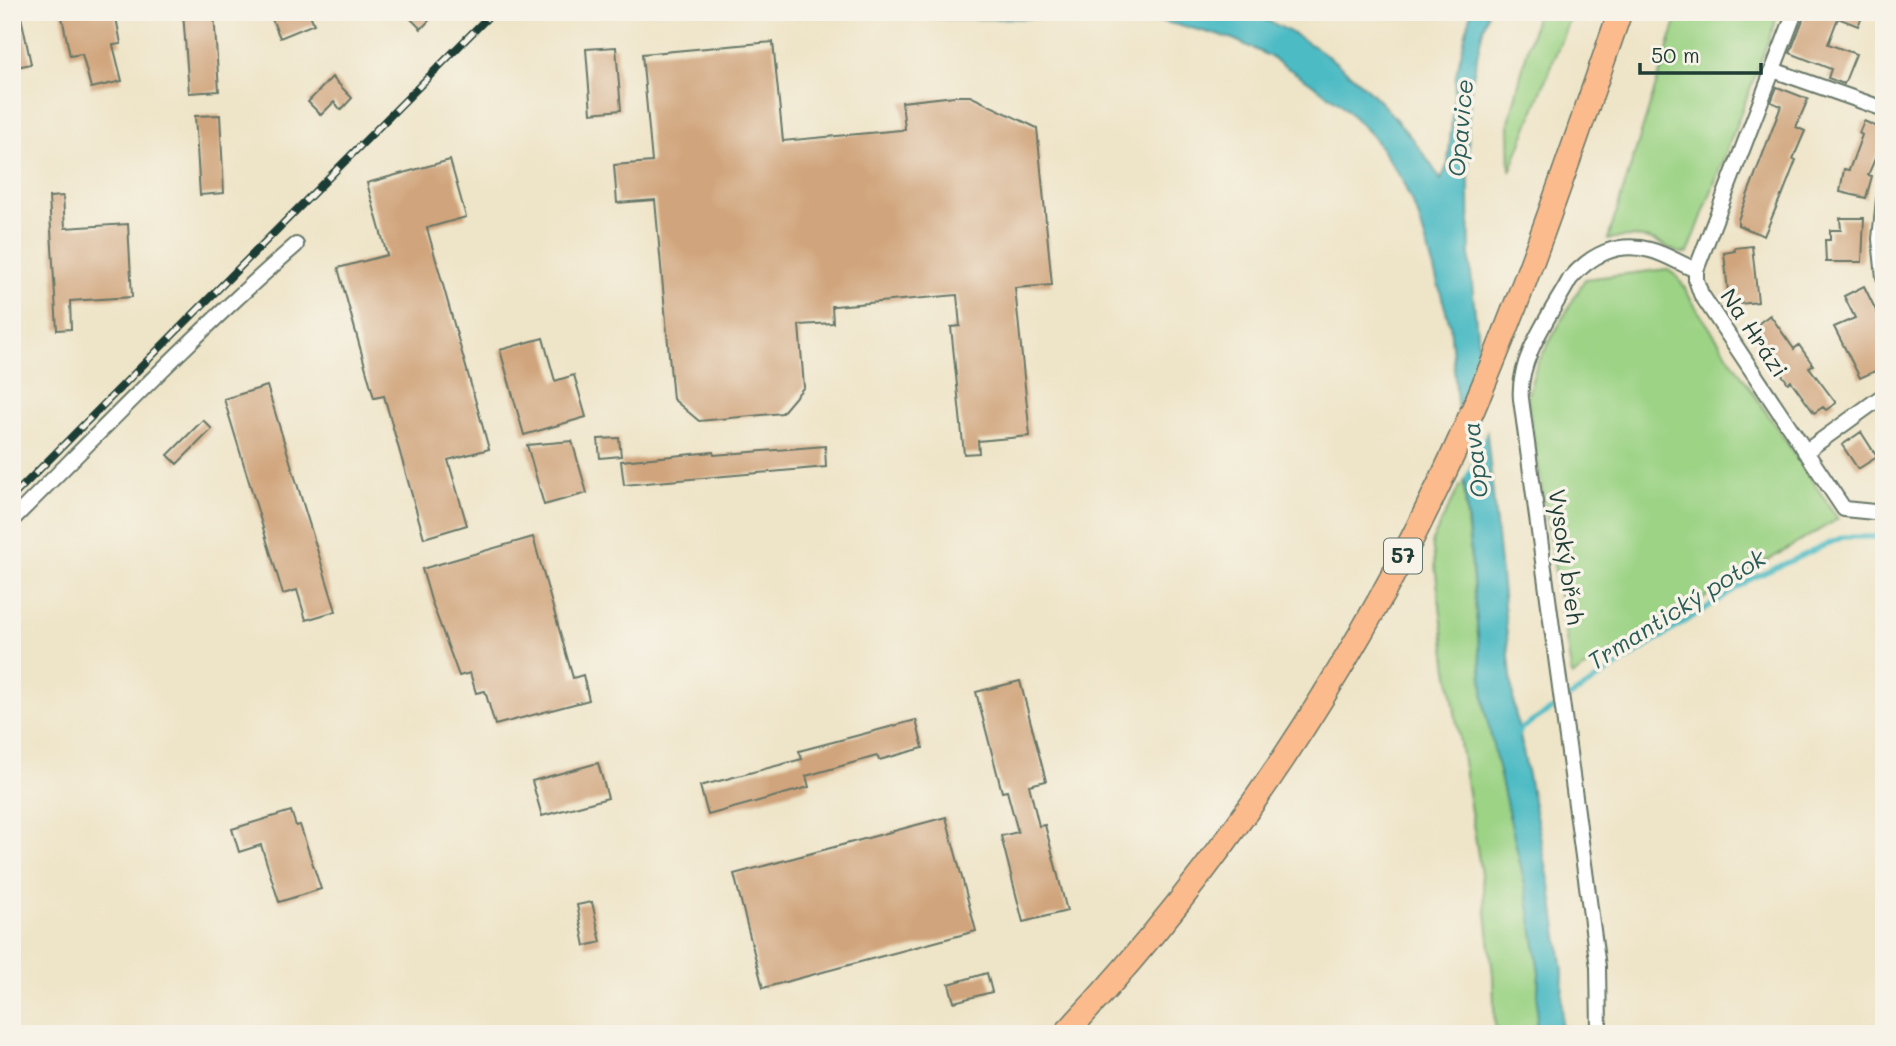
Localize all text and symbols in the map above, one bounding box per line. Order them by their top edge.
scale bar [1640,32,1761,76]
text: 50 m [1651,41,1700,68]
water label: Opavice [1440,78,1479,178]
street label: Na Hrázi [1714,282,1795,383]
water label: Opava [1454,420,1495,500]
street label: Vysoký břeh [1543,487,1591,627]
road number: 57 [1384,538,1422,574]
water label: Trmantický potok [1581,541,1772,676]

